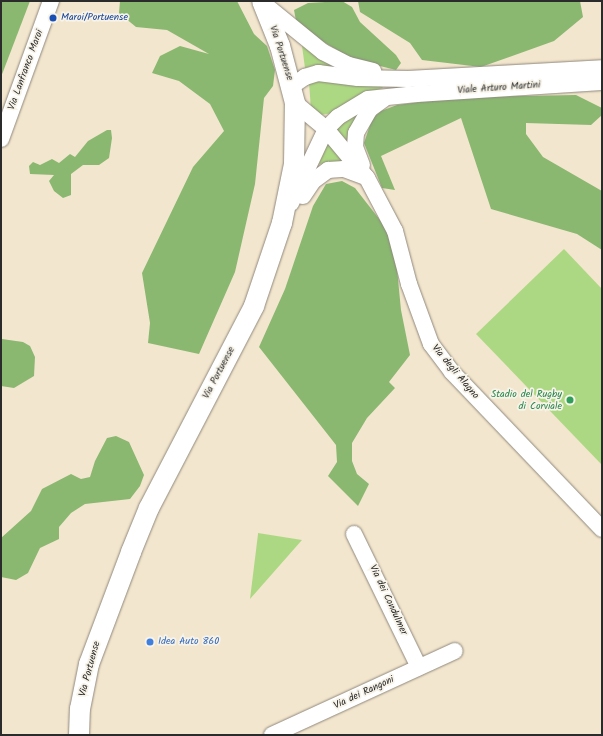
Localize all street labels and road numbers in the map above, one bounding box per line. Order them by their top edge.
street label: Via Portuense [266,24,296,82]
street label: Via Lanfranco Maroi [6,28,46,112]
street label: Viale Arturo Martini [457,79,541,97]
street label: Via degli Alagno [429,342,481,402]
street label: Via Portuense [200,345,238,401]
street label: Via dei Condulmer [366,563,410,637]
street label: Via Portuense [77,640,103,698]
street label: Via dei Rangoni [332,674,396,712]

